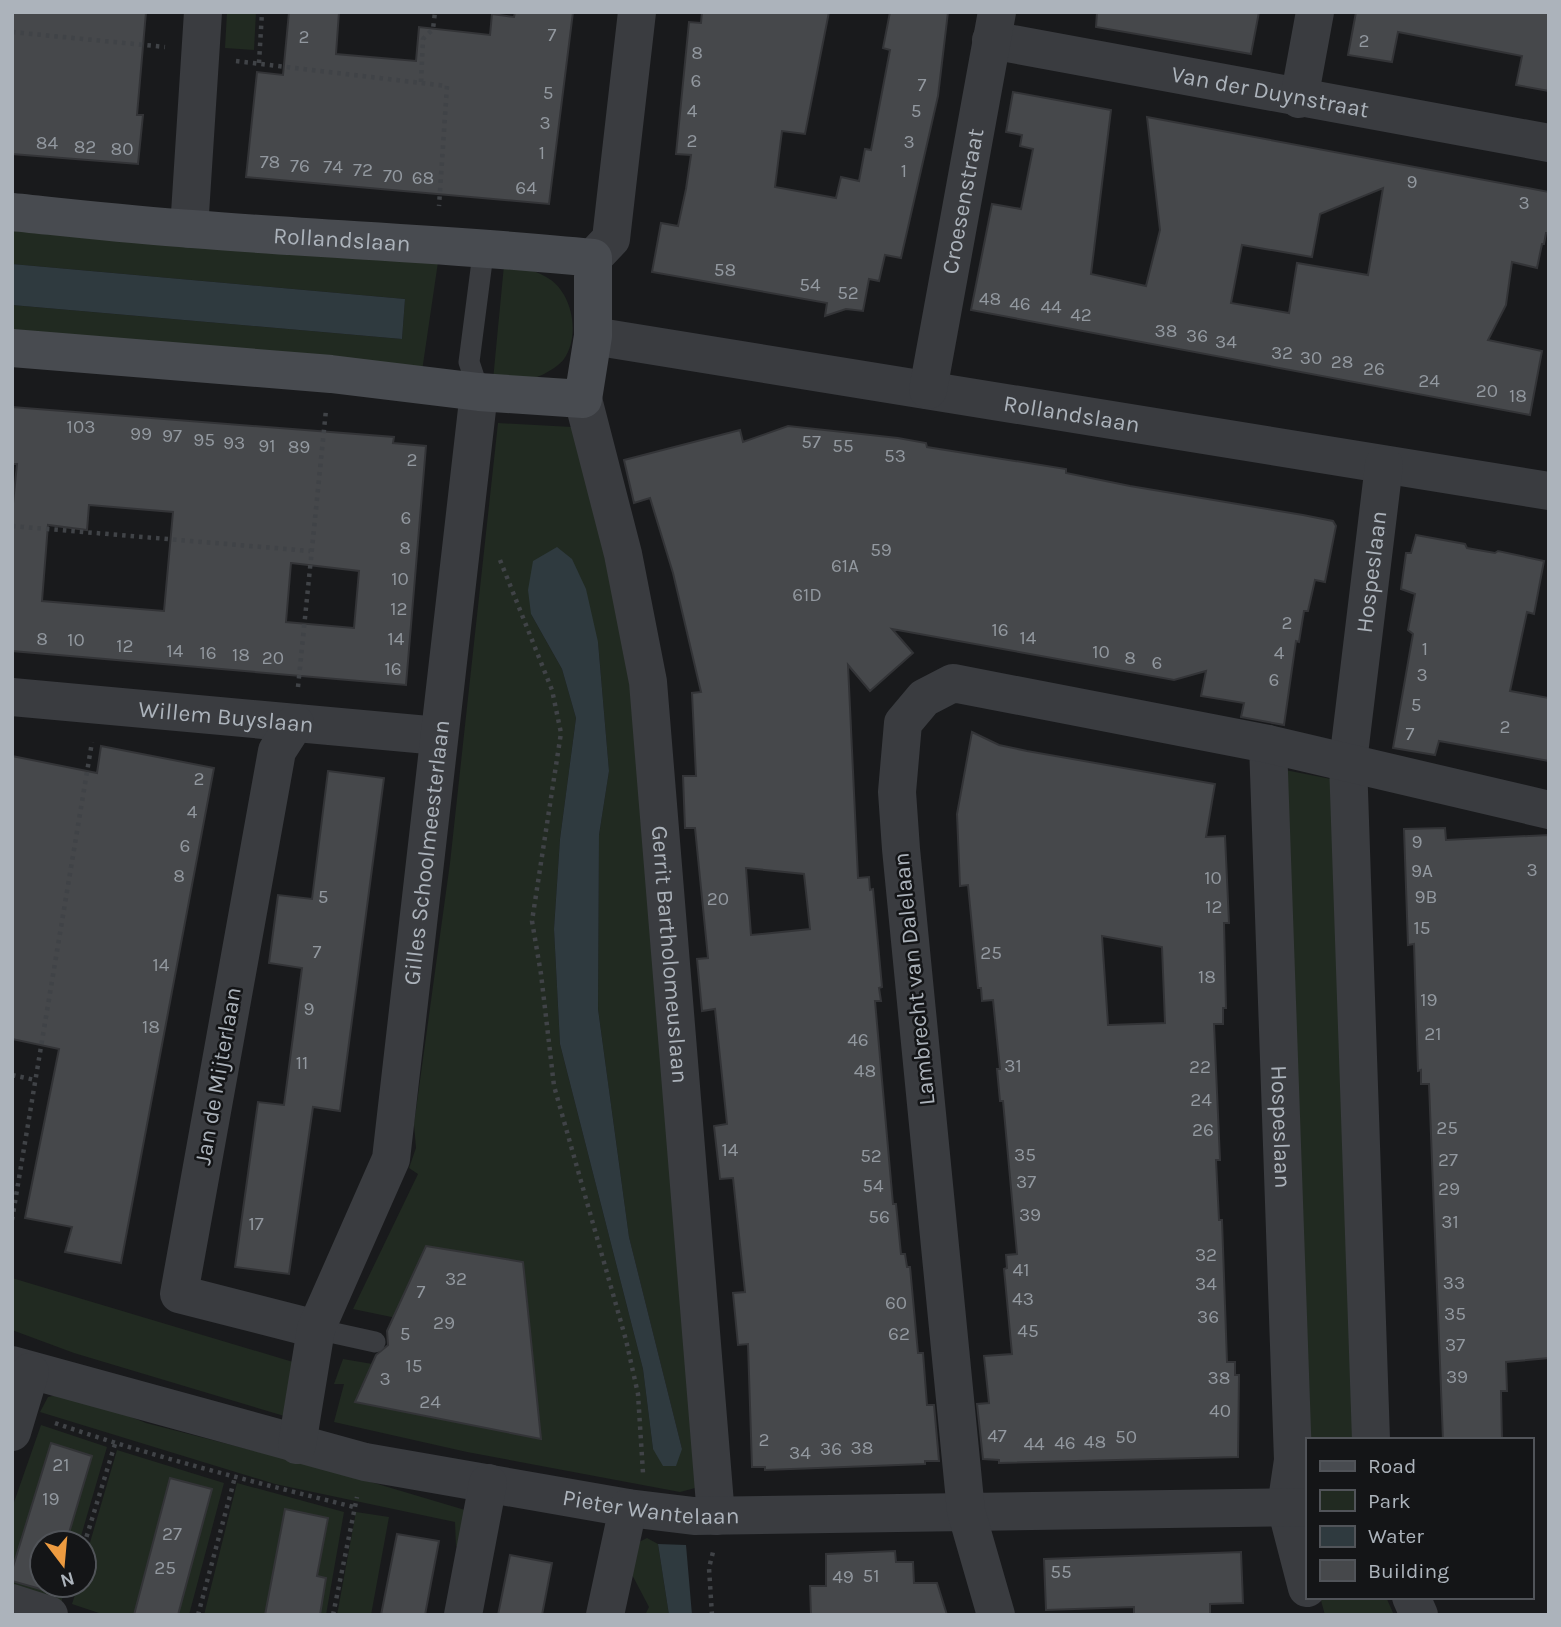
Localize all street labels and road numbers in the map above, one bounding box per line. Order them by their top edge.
street label: Van der Duynstraat [1169,60,1372,123]
street label: Croesenstraat [936,126,989,276]
street label: Rollandslaan [272,221,411,257]
street label: Rollandslaan [1002,389,1142,438]
street label: Hospeslaan [1350,509,1392,635]
street label: Willem Buyslaan [137,695,315,738]
street label: Gilles Schoolmeesterlaan [398,718,455,987]
street label: Gerrit Bartholomeuslaan [646,825,694,1085]
street label: Lambrecht van Dalelaan [887,851,941,1107]
street label: Jan de Mijterlaan [189,985,247,1167]
street label: Hospeslaan [1266,1065,1297,1189]
street label: Pieter Wantelaan [560,1483,740,1530]

